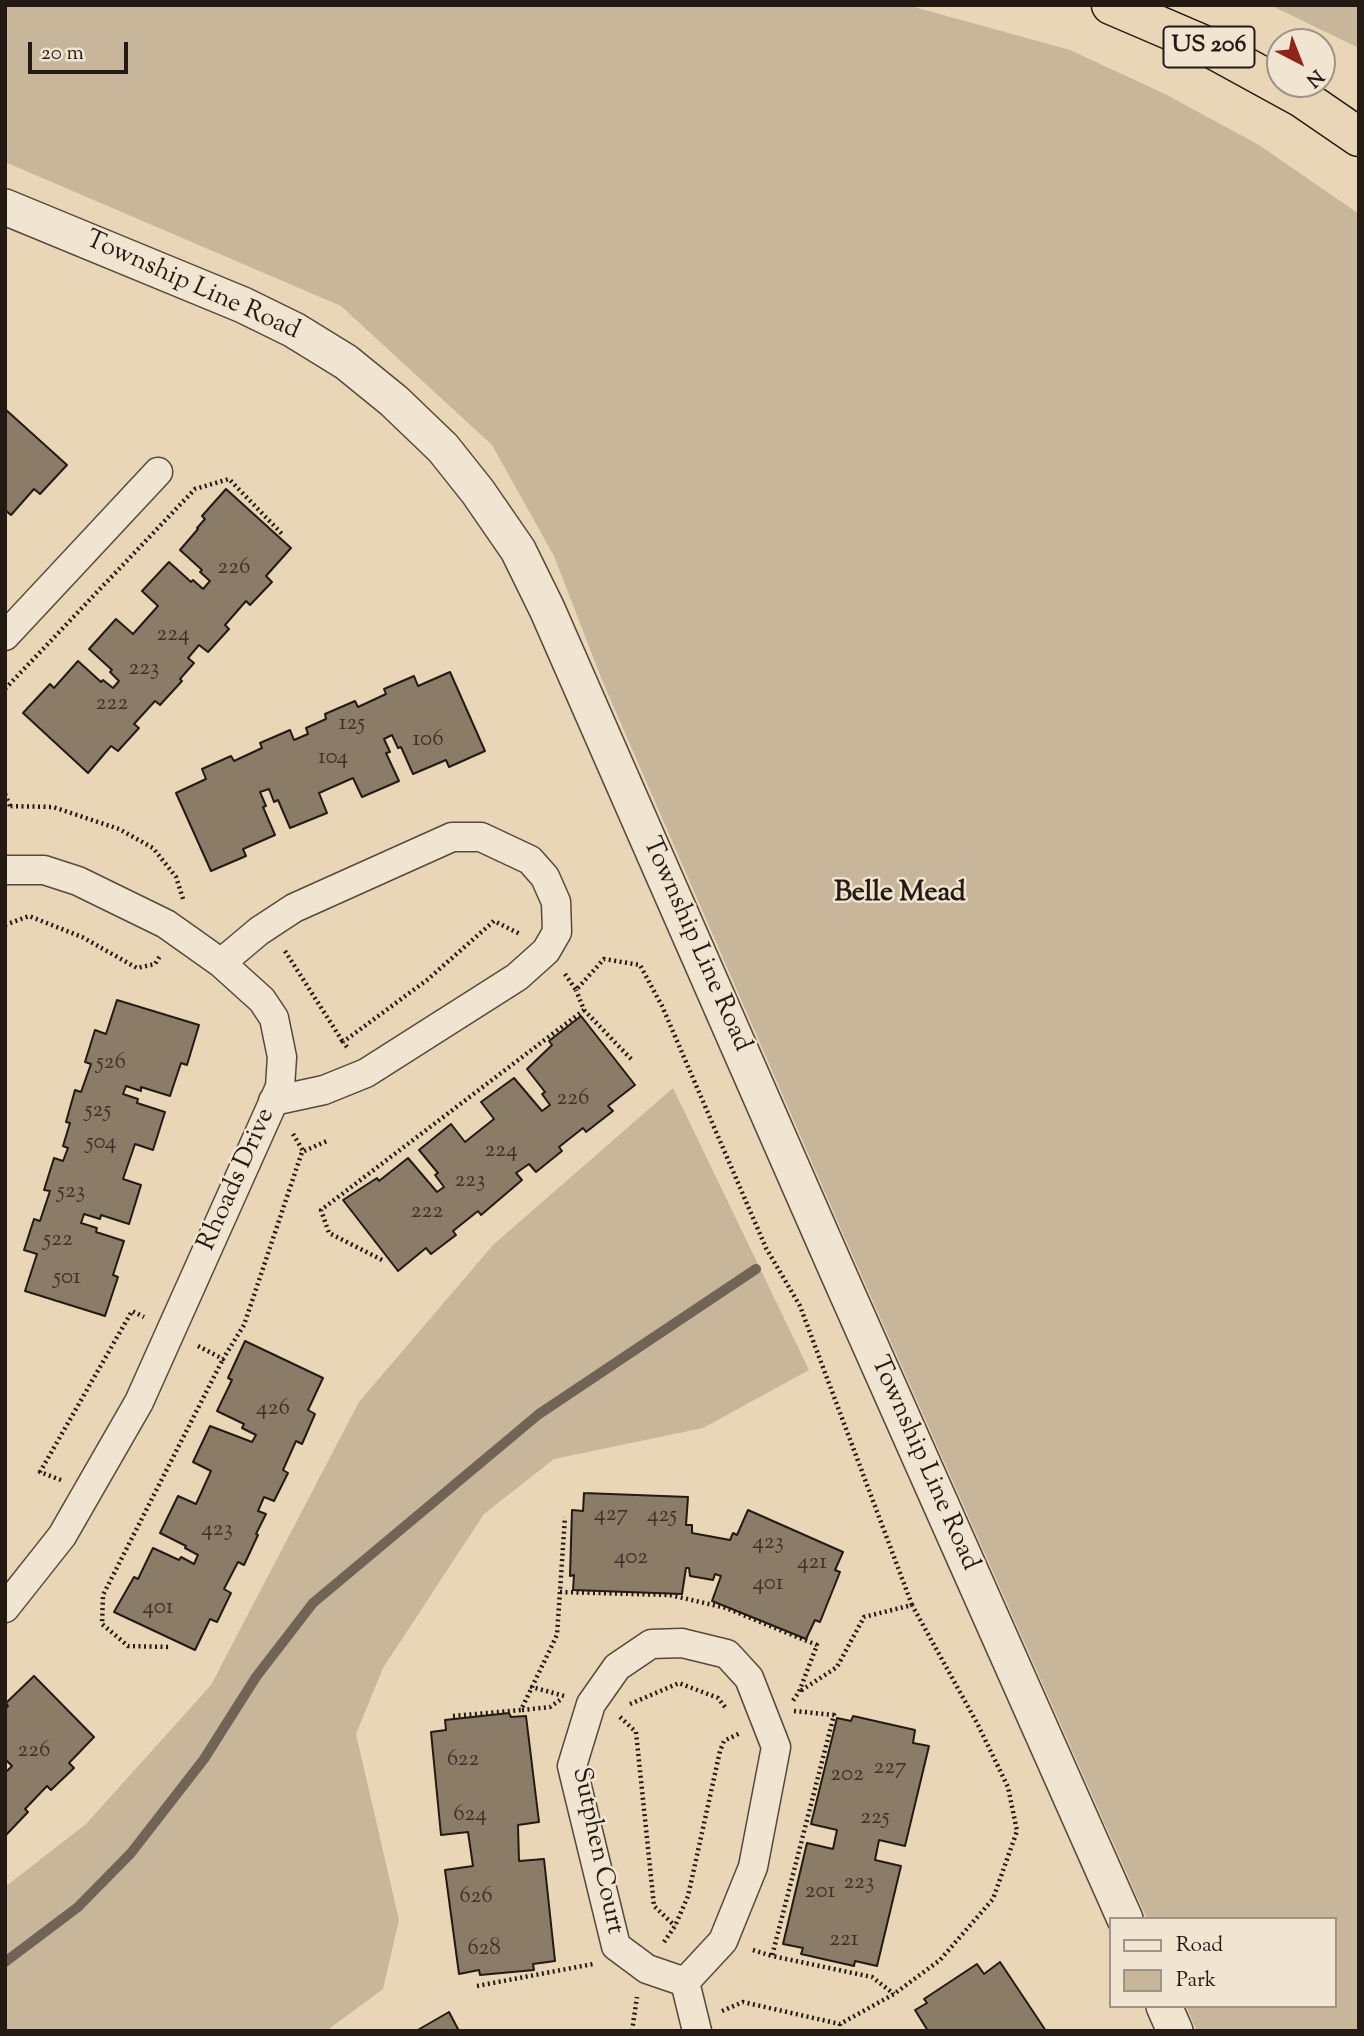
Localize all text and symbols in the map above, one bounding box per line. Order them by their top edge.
road number: US 206 [1164,27,1254,68]
scale bar [32,28,131,72]
north arrow [1266,28,1336,98]
text: 20 m [41,39,84,69]
text: N [1299,62,1329,93]
street label: Township Line Road [80,226,304,348]
house number: 226 [218,555,250,583]
house number: 224 [156,622,190,650]
house number: 223 [129,656,159,684]
house number: 222 [96,691,128,719]
house number: 125 [339,711,365,739]
house number: 106 [412,727,444,755]
house number: 104 [318,745,348,773]
street label: Township Line Road [634,833,756,1057]
district label: Belle Mead [834,878,966,912]
house number: 526 [96,1050,126,1078]
house number: 226 [557,1086,589,1114]
house number: 525 [85,1098,111,1126]
street label: Rhoads Drive [193,1104,283,1256]
house number: 504 [86,1130,116,1158]
house number: 224 [484,1138,518,1166]
house number: 223 [455,1168,485,1196]
house number: 523 [57,1179,85,1207]
house number: 222 [411,1199,443,1227]
house number: 522 [43,1227,73,1255]
house number: 501 [53,1265,81,1293]
street label: Township Line Road [862,1352,984,1576]
house number: 426 [256,1396,290,1424]
house number: 427 [594,1502,628,1530]
house number: 425 [647,1503,677,1531]
house number: 423 [201,1517,233,1545]
house number: 423 [752,1530,784,1558]
house number: 402 [614,1545,648,1573]
house number: 421 [797,1550,827,1578]
house number: 401 [752,1571,784,1599]
house number: 401 [142,1595,174,1623]
house number: 226 [18,1738,50,1766]
house number: 622 [447,1747,479,1775]
house number: 227 [873,1755,907,1783]
house number: 202 [830,1762,864,1790]
street label: Sutphen Court [563,1765,629,1937]
house number: 624 [453,1802,487,1830]
house number: 225 [860,1805,890,1833]
house number: 223 [844,1870,874,1898]
house number: 201 [805,1879,835,1907]
house number: 626 [459,1884,493,1912]
legend [1108,1917,1336,2008]
house number: 221 [829,1927,859,1955]
text: Road [1176,1931,1223,1961]
house number: 628 [467,1936,501,1964]
text: Park [1176,1966,1216,1996]

